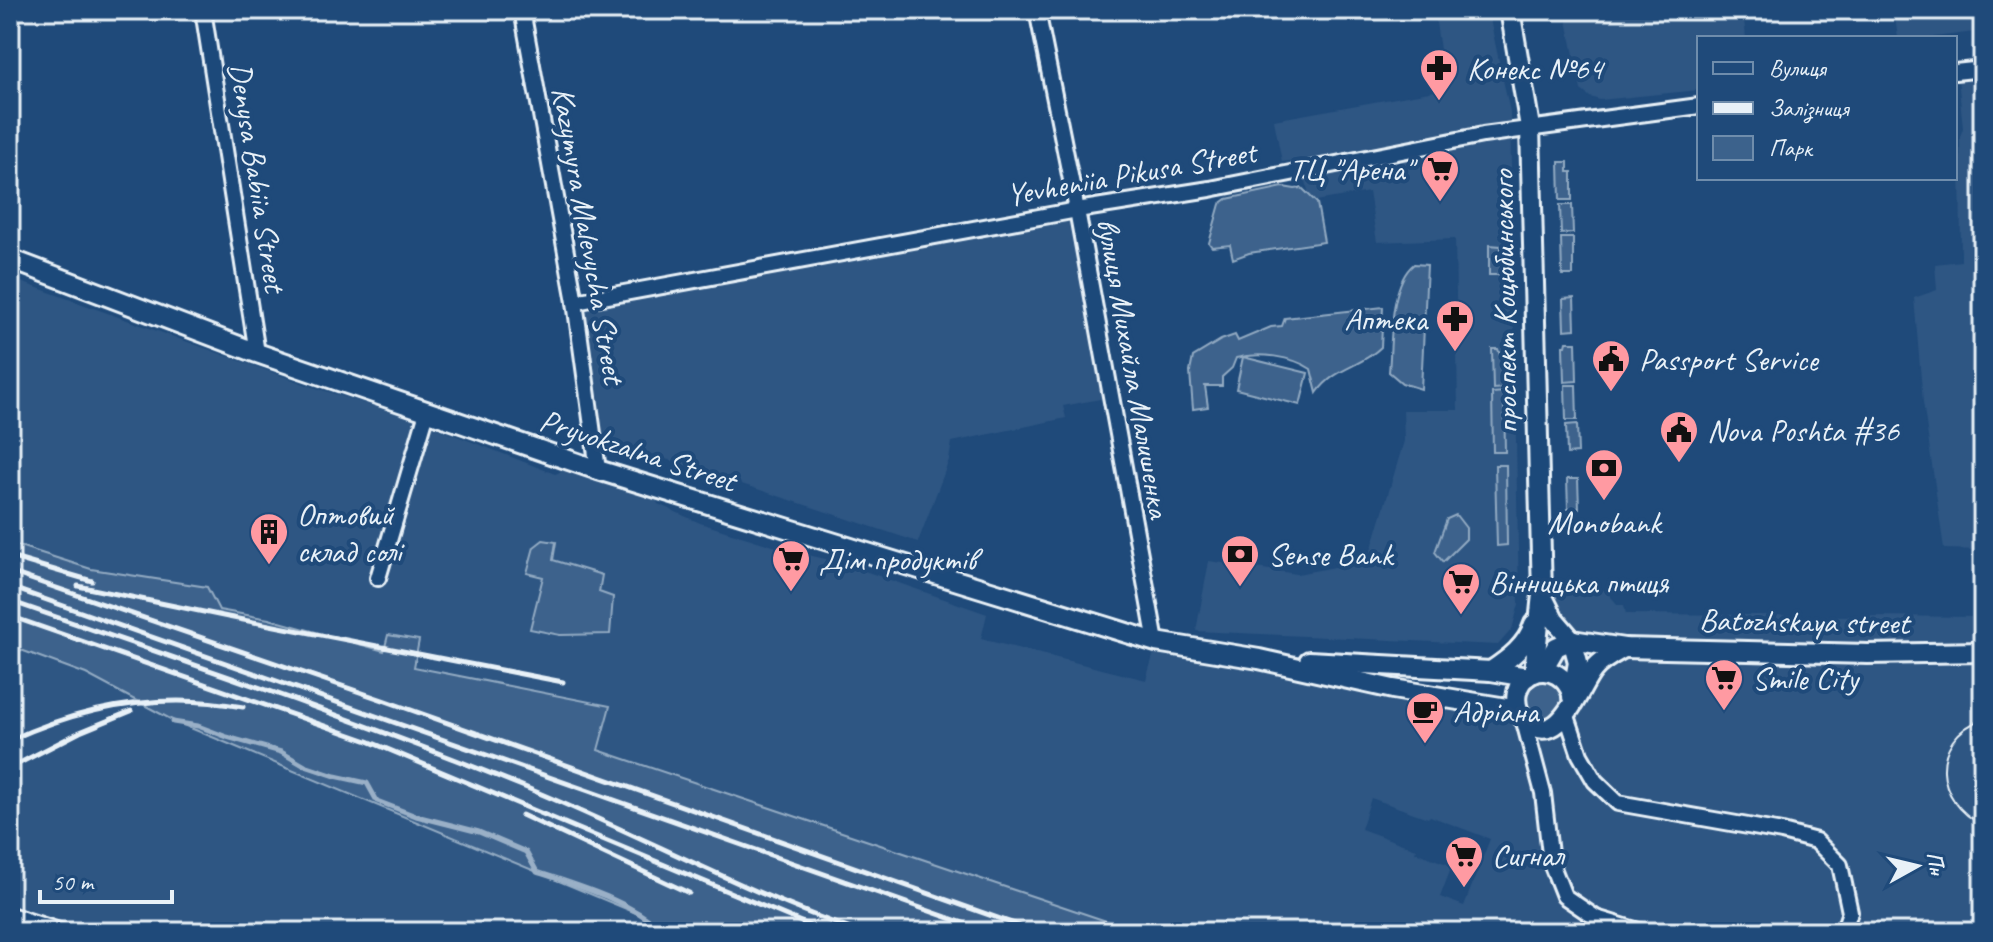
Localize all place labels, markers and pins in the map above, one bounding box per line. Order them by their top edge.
pharmacy icon: Конекс №64 [1418,47,1460,102]
place label: Конекс №64 [1467,48,1606,89]
supermarket icon: ТЦ "Арена" [1419,148,1461,203]
place label: ТЦ "Арена" [1289,149,1418,190]
pharmacy icon: Аптека [1434,298,1476,353]
place label: Аптека [1344,299,1429,340]
public building icon: Passport Service [1590,338,1632,393]
place label: Passport Service [1639,339,1820,380]
public building icon: Nova Poshta #36 [1658,409,1700,464]
place label: Nova Poshta #36 [1707,410,1901,451]
bank icon: Monobank [1583,447,1625,502]
place label: Оптовий склад солі [297,494,406,572]
place label: Monobank [1547,502,1663,543]
building icon: Оптовий склад солі [248,511,290,566]
bank icon: Sense Bank [1219,533,1261,588]
place label: Sense Bank [1268,534,1395,575]
supermarket icon: Дім продуктів [770,538,812,593]
place label: Дім продуктів [819,539,983,580]
supermarket icon: Вінницька птиця [1440,561,1482,616]
place label: Вінницька птиця [1489,562,1670,603]
supermarket icon: Smile City [1703,657,1745,712]
place label: Smile City [1752,658,1861,699]
cafe icon: Адріана [1404,690,1446,745]
place label: Адріана [1453,691,1541,732]
supermarket icon: Сигнал [1443,834,1485,889]
place label: Сигнал [1492,835,1566,876]

